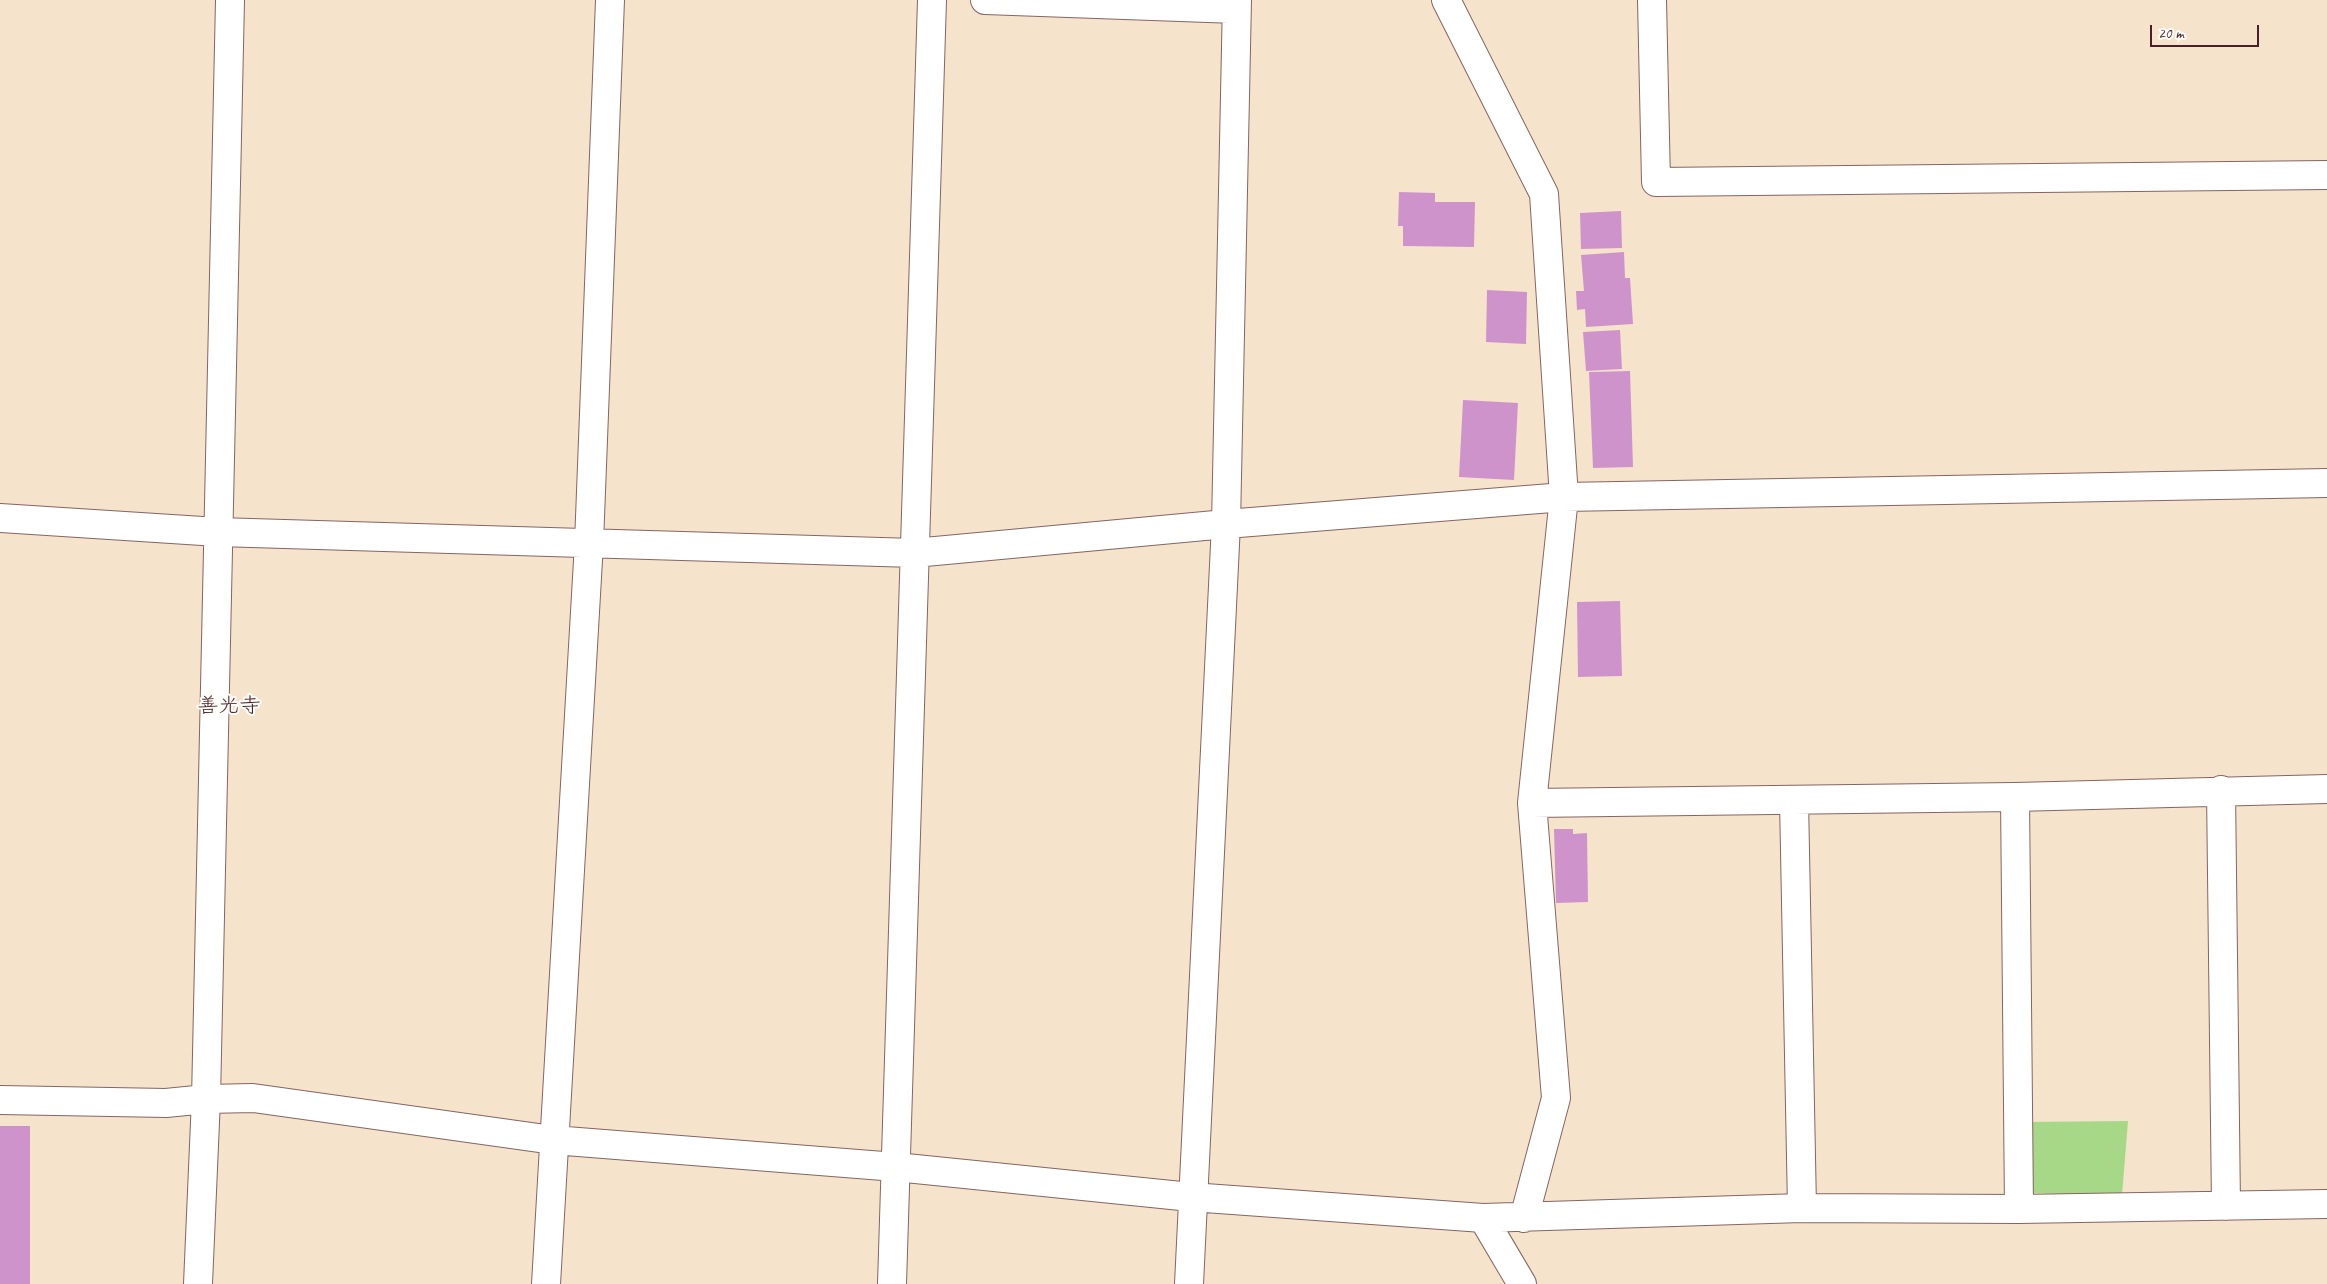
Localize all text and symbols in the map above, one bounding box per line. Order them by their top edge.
scale bar [2152,15,2261,47]
text: 20 m [2158,24,2184,43]
district label: 善光寺 [198,693,260,719]

